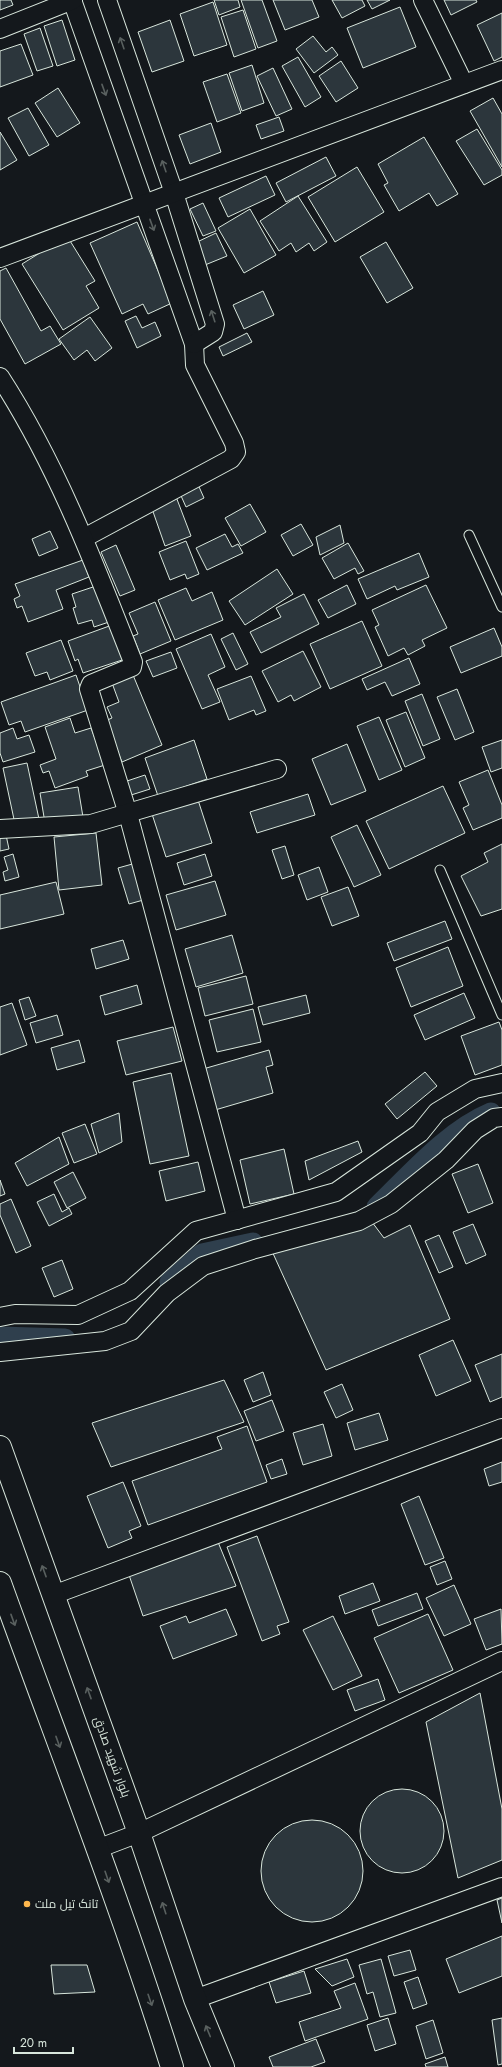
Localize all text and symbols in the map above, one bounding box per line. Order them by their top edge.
one-way arrow [118,36,125,49]
one-way arrow [100,83,108,95]
one-way arrow [160,160,168,172]
one-way arrow [148,219,156,231]
one-way arrow [209,310,216,323]
one-way arrow [40,1566,48,1578]
one-way arrow [10,1613,18,1625]
one-way arrow [84,1688,92,1700]
street label: بلوار شهید صادق [89,1714,135,1800]
one-way arrow [55,1735,62,1748]
one-way arrow [104,1871,111,1884]
place label: تانک تیل ملت [35,1895,99,1913]
marker: تانک تیل ملت [22,1899,32,1909]
one-way arrow [160,1903,168,1915]
one-way arrow [147,1993,155,2005]
one-way arrow [204,2025,211,2037]
scale bar [14,2029,73,2055]
text: 20 m [20,2034,47,2052]

